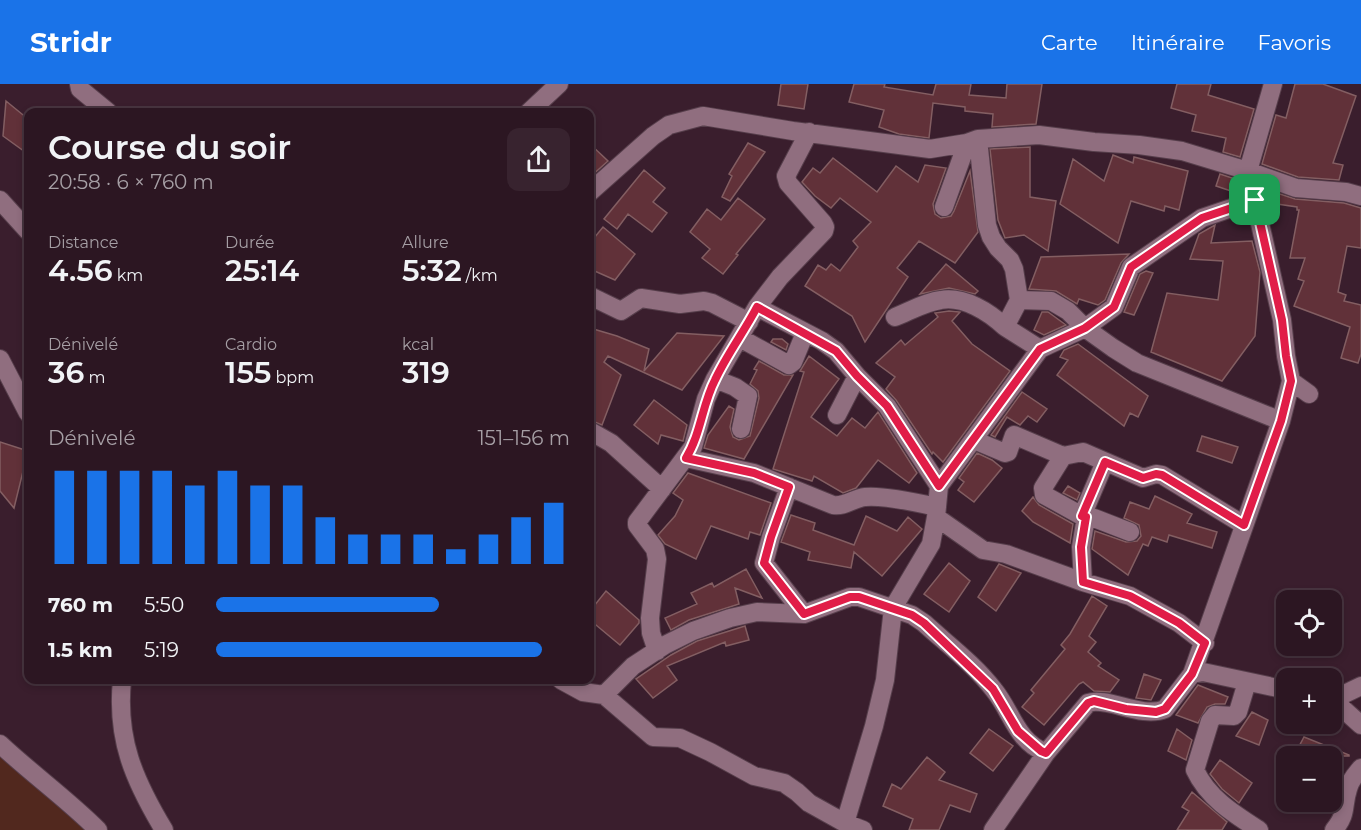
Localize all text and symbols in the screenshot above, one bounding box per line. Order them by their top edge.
text: Stridr [30,25,112,59]
text: Carte [1041,30,1098,55]
text: Itinéraire [1131,30,1225,55]
text: Favoris [1258,30,1331,55]
text: Course du soir [48,127,291,167]
button: share [507,128,570,191]
text: 20:58 · 6 × 760 m [48,170,214,194]
pin [1229,174,1280,225]
icon: arrive [1238,183,1271,216]
text: Distance [48,233,118,252]
text: Durée [225,233,275,252]
text: Allure [402,233,449,252]
text: 4.56 [48,252,113,289]
text: 25:14 [225,252,299,289]
text: 5:32 [402,252,462,289]
text: km [113,266,143,285]
text: /km [462,266,498,285]
text: Dénivelé [48,335,118,354]
text: Cardio [225,335,277,354]
text: kcal [402,335,434,354]
text: 36 [48,354,84,391]
text: 155 [225,354,271,391]
text: 319 [402,354,450,391]
text: m [84,368,105,387]
text: bpm [271,368,314,387]
text: Dénivelé [48,426,136,450]
text: 151–156 m [477,426,570,450]
map controls [1276,590,1342,812]
button: locate [1276,590,1342,656]
text: 760 m [48,593,113,617]
text: 5:50 [144,593,184,617]
text: 1.5 km [48,638,113,662]
text: 5:19 [144,638,179,662]
button: + [1276,668,1342,734]
button: − [1276,746,1342,812]

